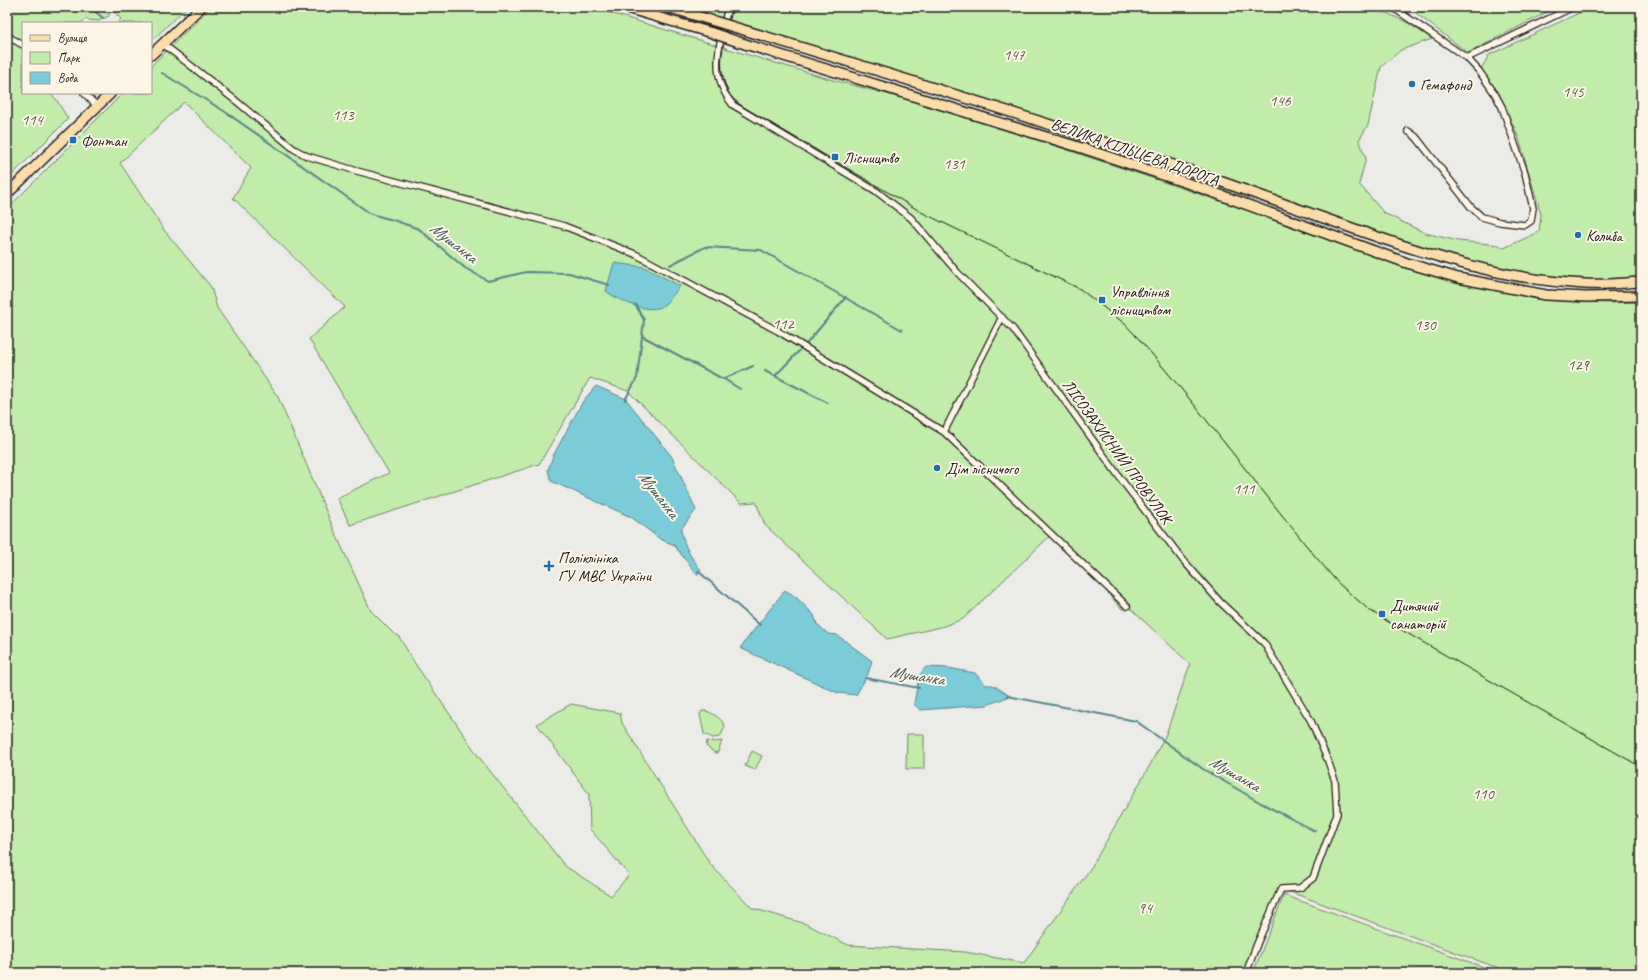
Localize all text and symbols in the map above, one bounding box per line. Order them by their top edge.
legend [22,22,152,94]
text: Вулиця [58,30,87,46]
park label: 147 [1003,45,1026,65]
text: Парк [58,50,81,66]
text: Вода [58,70,79,86]
place label: Гемафонд [1420,75,1473,95]
marker: Гемафонд [1407,79,1417,89]
park label: 145 [1562,82,1585,102]
park label: 146 [1269,91,1292,111]
park label: 113 [332,105,356,125]
park label: 114 [21,110,45,130]
street label: ВЕЛИКА КІЛЬЦЕВА ДОРОГА [1048,114,1222,190]
place label: Фонтан [81,131,128,151]
marker: Фонтан [68,135,78,145]
place label: Лісництво [843,148,901,168]
marker: Лісництво [830,152,840,162]
park label: 131 [943,154,966,174]
water label: Мушанка [426,217,483,269]
place label: Колиба [1586,226,1624,246]
marker: Колиба [1573,230,1583,240]
place label: Управління лісництвом [1110,282,1171,320]
marker: Управління лісництвом [1097,295,1107,305]
park label: 112 [772,314,796,334]
park label: 130 [1414,315,1438,335]
park label: 129 [1567,355,1591,375]
street label: ЛІСОЗАХИСНИЙ ПРОВУЛОК [1058,375,1178,530]
place label: Дім лісничого [945,459,1020,479]
marker: Дім лісничого [932,463,942,473]
water label: Мушанка [633,466,685,524]
park label: 111 [1233,479,1256,499]
place label: Поліклініка ГУ МВС України [558,548,652,586]
marker: Поліклініка ГУ МВС України [543,560,555,572]
place label: Дитячий санаторій [1390,596,1447,634]
marker: Дитячий санаторій [1377,609,1387,619]
water label: Мушанка [888,661,948,690]
water label: Мушанка [1206,751,1265,797]
park label: 110 [1472,784,1496,804]
park label: 94 [1138,898,1154,918]

